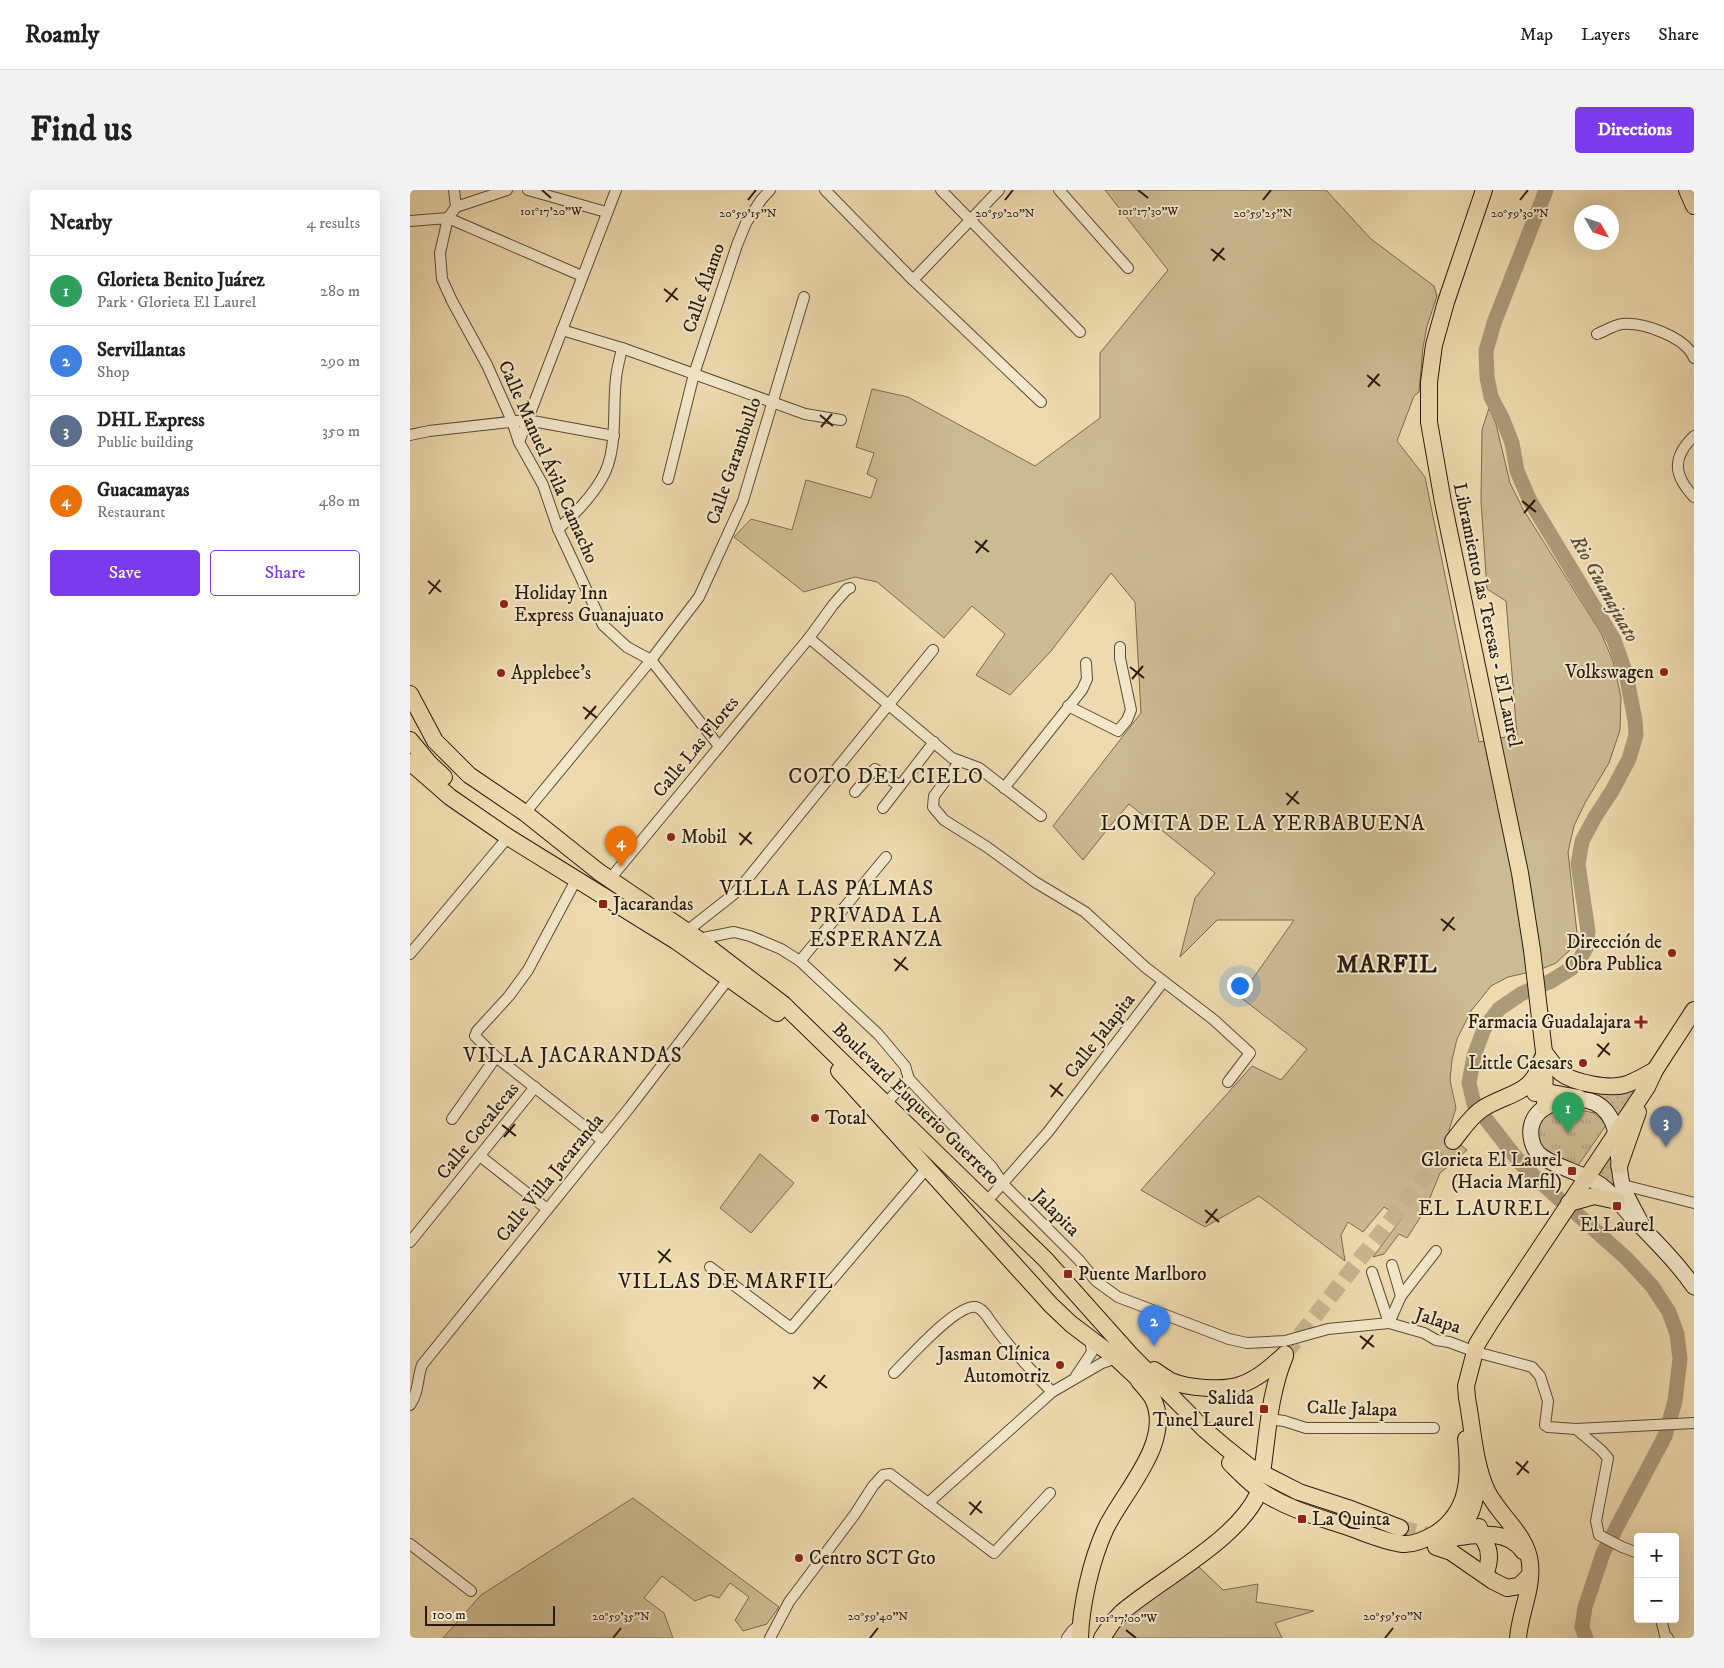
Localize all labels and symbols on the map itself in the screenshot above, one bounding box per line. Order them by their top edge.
text: 101°17'20"W [520,204,583,219]
text: 101°17'30"W [1118,204,1179,219]
north arrow [1574,205,1619,250]
text: 20°59'15"N [719,206,777,221]
text: 20°59'20"N [975,206,1035,221]
text: 20°59'25"N [1234,206,1293,221]
text: 20°59'30"N [1491,206,1549,221]
street label: Calle Álamo [676,239,730,336]
street label: Calle Manuel Ávila Camacho [493,356,605,567]
street label: Calle Garambullo [701,394,767,528]
street label: Libramiento las Teresas - El Laurel [1448,481,1526,750]
water label: Rio Guanajuato [1564,530,1644,647]
place label: Holiday Inn Express Guanajuato [514,582,664,627]
marker: Holiday Inn Express Guanajuato [498,598,510,610]
place label: Volkswagen [1564,661,1654,684]
place label: Applebee's [511,662,591,685]
marker: Volkswagen [1658,666,1670,678]
marker: Applebee's [495,667,507,679]
street label: Calle Las Flores [648,692,744,802]
district label: COTO DEL CIELO [788,764,984,790]
district label: LOMITA DE LA YERBABUENA [1100,811,1426,837]
pin: 4 [605,826,637,867]
place label: Mobil [681,826,727,849]
marker: Mobil [665,831,677,843]
district label: VILLA LAS PALMAS [719,876,934,902]
place label: Jacarandas [611,893,693,916]
marker: Jacarandas [597,898,609,910]
district label: PRIVADA LA ESPERANZA [809,903,943,953]
place label: Dirección de Obra Publica [1565,931,1662,976]
marker: Dirección de Obra Publica [1666,947,1678,959]
district label: MARFIL [1336,950,1438,980]
your location [1227,973,1253,999]
street label: Calle Jalapita [1060,989,1140,1083]
place label: Farmacia Guadalajara [1468,1011,1631,1034]
marker: Farmacia Guadalajara [1635,1016,1647,1028]
street label: Boulevard Euquerio Guerrero [827,1018,1005,1191]
district label: VILLA JACARANDAS [462,1043,683,1069]
place label: Little Caesars [1468,1052,1573,1075]
marker: Little Caesars [1577,1057,1589,1069]
street label: Calle Cocalecas [432,1078,524,1184]
pin: 1 [1552,1092,1584,1133]
pin: 3 [1650,1106,1682,1147]
place label: Total [825,1107,867,1130]
street label: Calle Villa Jacaranda [491,1109,609,1247]
marker: Total [809,1112,821,1124]
place label: Glorieta El Laurel (Hacia Marfil) [1421,1149,1562,1194]
marker: Glorieta El Laurel (Hacia Marfil) [1566,1165,1578,1177]
street label: Jalapita [1026,1183,1084,1241]
district label: EL LAUREL [1418,1196,1550,1222]
marker: El Laurel [1611,1200,1623,1212]
place label: El Laurel [1580,1214,1655,1237]
place label: Puente Marlboro [1078,1263,1206,1286]
marker: Puente Marlboro [1062,1268,1074,1280]
district label: VILLAS DE MARFIL [617,1269,834,1295]
street label: Jalapa [1410,1302,1464,1339]
pin: 2 [1138,1305,1170,1346]
place label: Jasman Clínica Automotriz [936,1343,1050,1388]
marker: Jasman Clínica Automotriz [1054,1359,1066,1371]
place label: Salida Tunel Laurel [1153,1387,1254,1432]
street label: Calle Jalapa [1306,1396,1398,1422]
marker: Salida Tunel Laurel [1258,1403,1270,1415]
place label: La Quinta [1312,1508,1390,1531]
marker: La Quinta [1296,1513,1308,1525]
place label: Centro SCT Gto [809,1547,935,1570]
marker: Centro SCT Gto [793,1552,805,1564]
scale bar [425,1603,555,1626]
text: 20°59'35"N [592,1609,650,1624]
text: 20°59'40"N [848,1609,908,1624]
text: 20°59'50"N [1363,1609,1423,1624]
text: 101°17'00"W [1095,1611,1158,1626]

